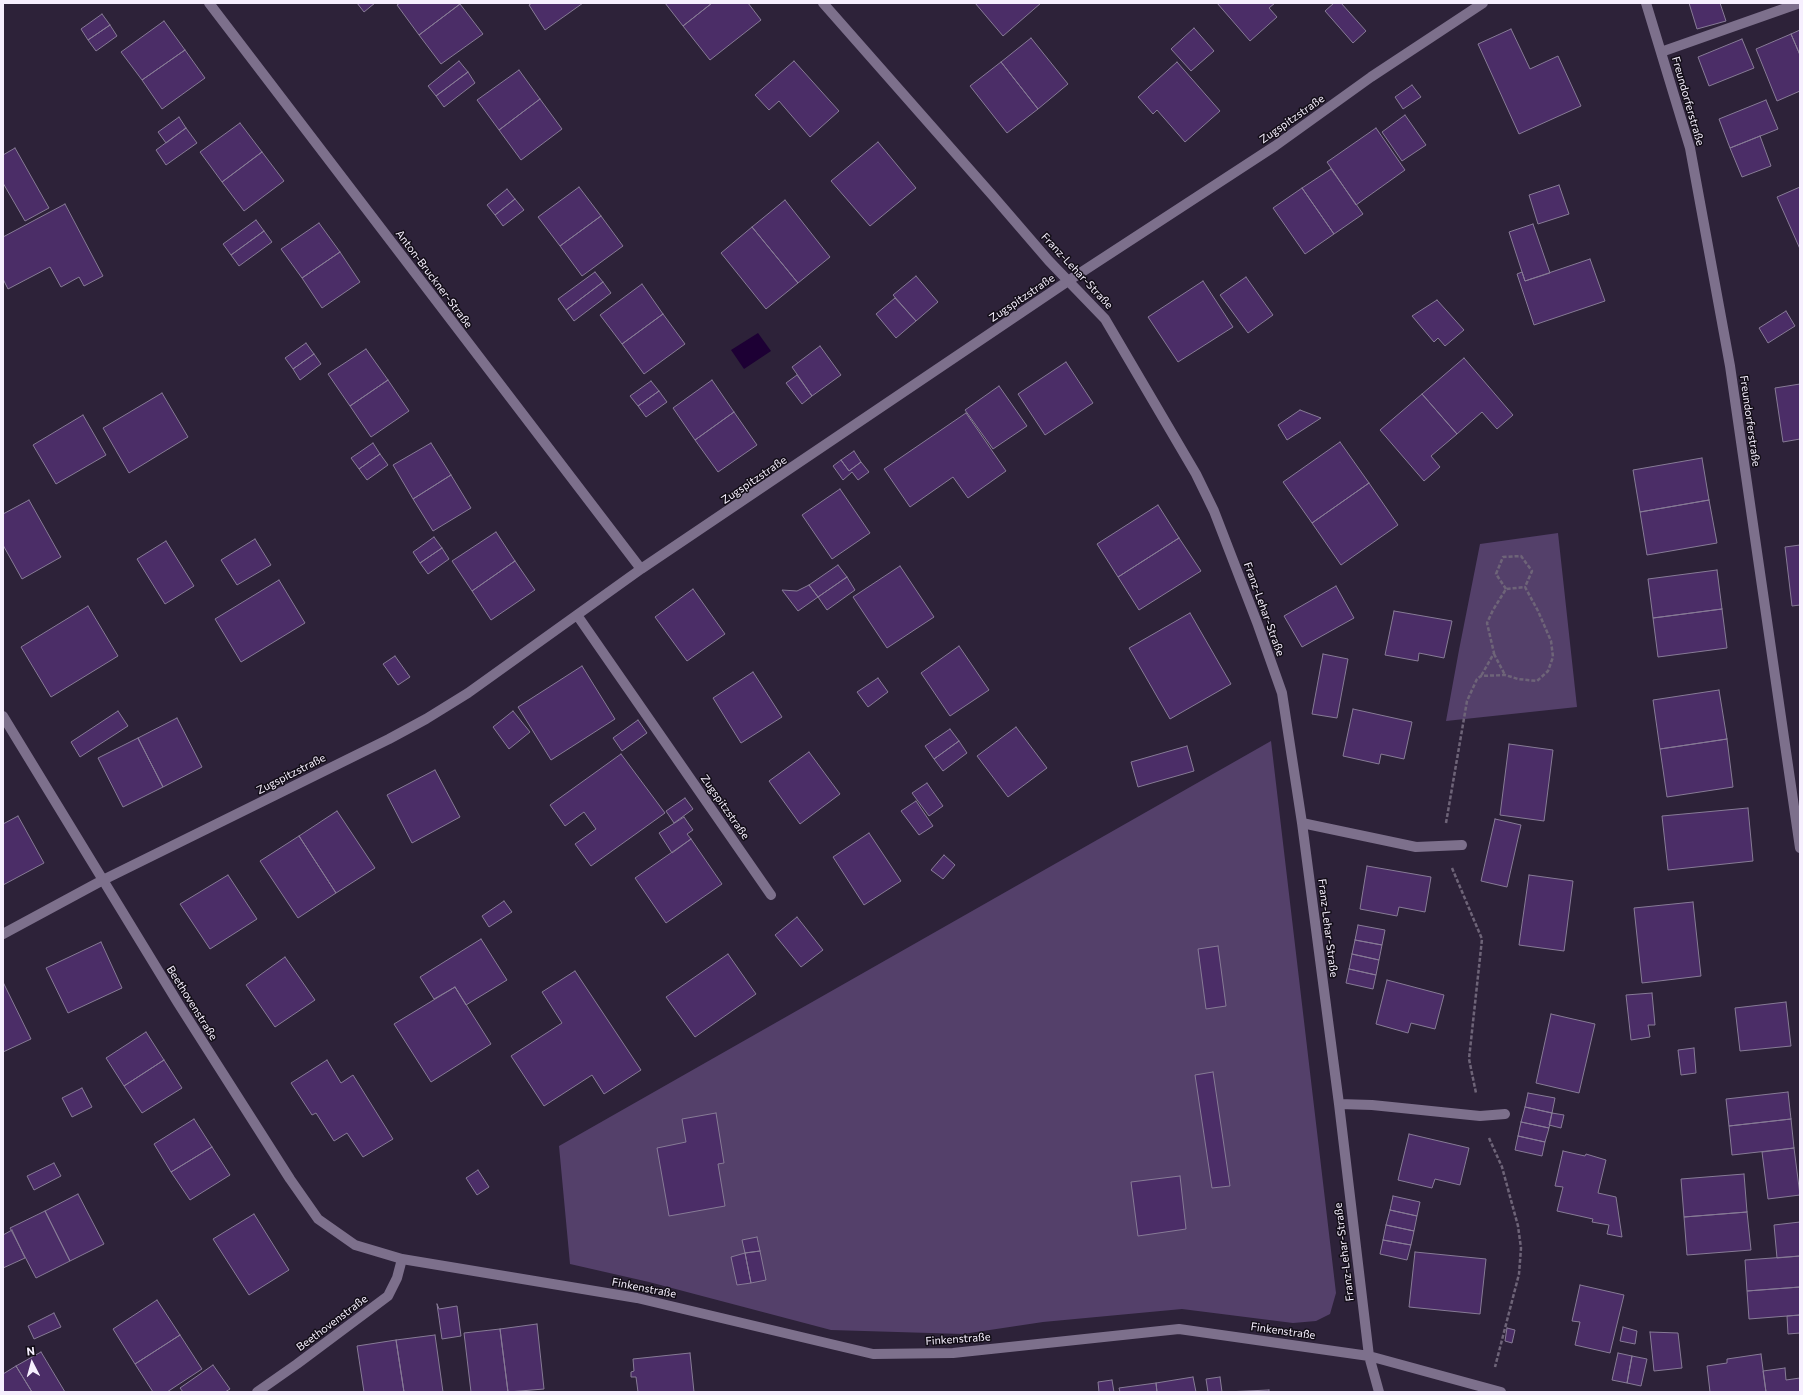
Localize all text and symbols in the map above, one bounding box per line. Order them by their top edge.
street label: Freundorferstraße [1669,55,1707,147]
street label: Zugspitzstraße [1257,92,1327,146]
street label: Anton-Bruckner-Straße [393,227,475,331]
street label: Franz-Lehar-Straße [1038,230,1116,312]
street label: Zugspitzstraße [987,271,1057,325]
street label: Freundorferstraße [1737,375,1763,467]
street label: Zugspitzstraße [719,453,789,507]
street label: Franz-Lehar-Straße [1241,560,1287,658]
street label: Zugspitzstraße [254,751,328,797]
street label: Zugspitzstraße [698,772,752,842]
street label: Franz-Lehar-Straße [1315,878,1341,978]
street label: Beethovenstraße [164,963,220,1043]
street label: Franz-Lehar-Straße [1331,1202,1357,1302]
street label: Finkenstraße [611,1275,677,1301]
street label: Beethovenstraße [294,1292,370,1354]
street label: Finkenstraße [1250,1320,1316,1342]
street label: Finkenstraße [925,1330,991,1348]
north arrow [12,1343,52,1383]
text: N [26,1344,35,1357]

